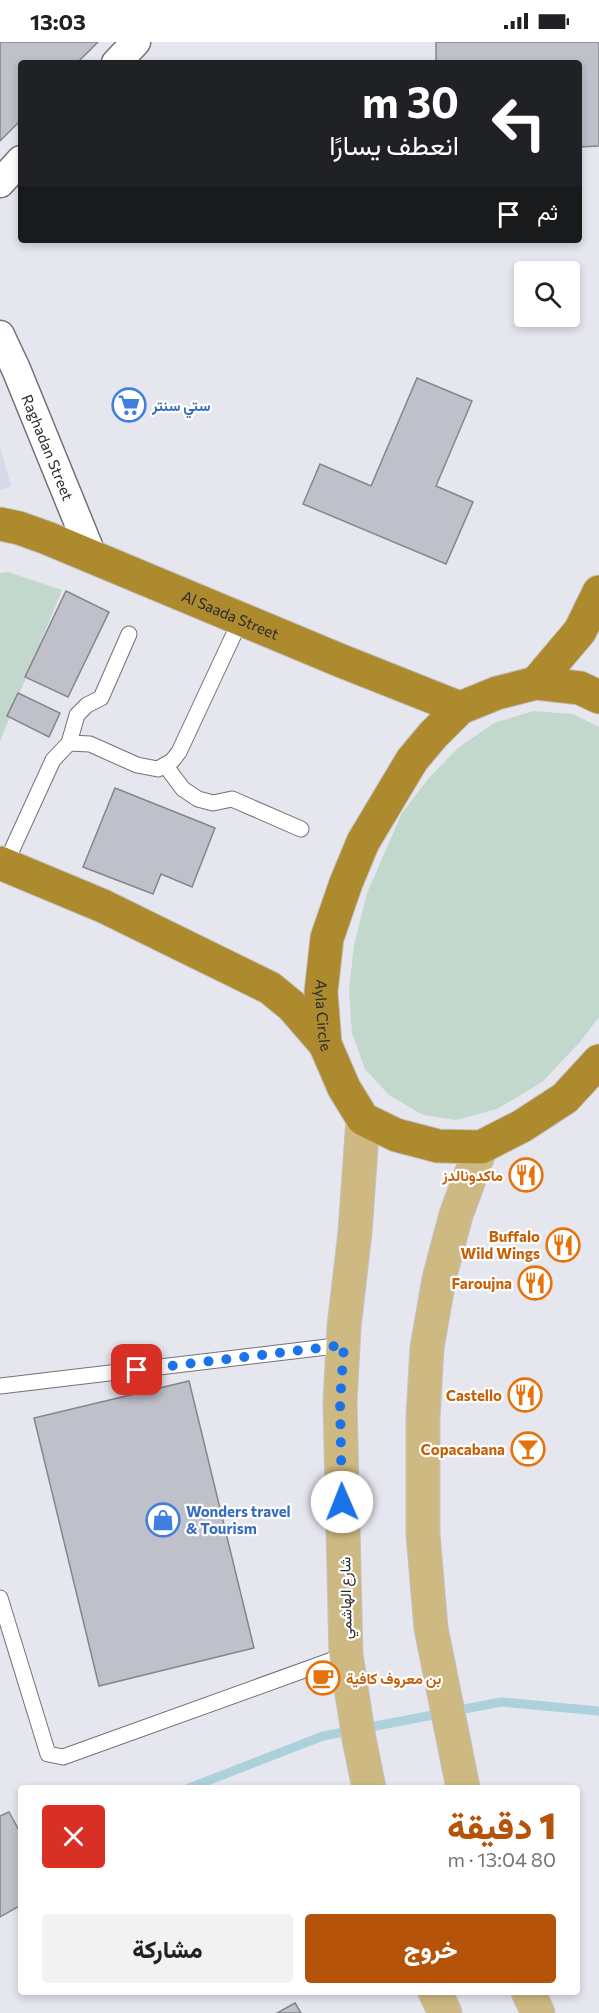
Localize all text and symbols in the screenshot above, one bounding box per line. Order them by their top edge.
text: 13:03 [30,8,86,35]
text: 30 m [362,75,459,127]
icon: left [480,84,558,162]
text: انعطف يسارًا [329,128,459,161]
icon: arrive [492,198,525,231]
text: ثم [537,198,558,225]
map controls [514,261,580,327]
button: search [514,261,580,327]
supermarket icon: ستي سنتر [111,387,147,423]
street label: Raghadan Street [18,391,77,503]
place label: ستي سنتر [151,396,210,419]
street label: Al Saada Street [179,586,282,643]
street label: Ayla Circle [312,979,336,1054]
restaurant icon: ماكدونالدز [508,1157,544,1193]
place label: ماكدونالدز [441,1166,503,1185]
place label: Buffalo Wild Wings [461,1227,540,1262]
restaurant icon: Buffalo Wild Wings [545,1227,581,1263]
restaurant icon: Faroujna [517,1265,553,1301]
place label: Faroujna [451,1274,512,1292]
pin [111,1344,162,1395]
icon: arrive [120,1353,153,1386]
restaurant icon: Castello [507,1377,543,1413]
place label: Castello [446,1386,502,1404]
bar icon: Copacabana [510,1431,546,1467]
place label: Copacabana [420,1440,505,1458]
position arrow [310,1470,374,1534]
shop icon: Wonders travel & Tourism [145,1502,181,1538]
place label: Wonders travel & Tourism [186,1502,291,1537]
street label: شارع الهاشمي [335,1556,360,1639]
cafe icon: بن معروف كافية [305,1660,341,1696]
place label: بن معروف كافية [346,1669,441,1688]
text: 1 دقيقة [447,1802,556,1846]
button: close [42,1805,105,1868]
text: 80 m · 13:04 [447,1847,556,1871]
button: مشاركة [42,1914,293,1983]
button: خروج [305,1914,556,1983]

